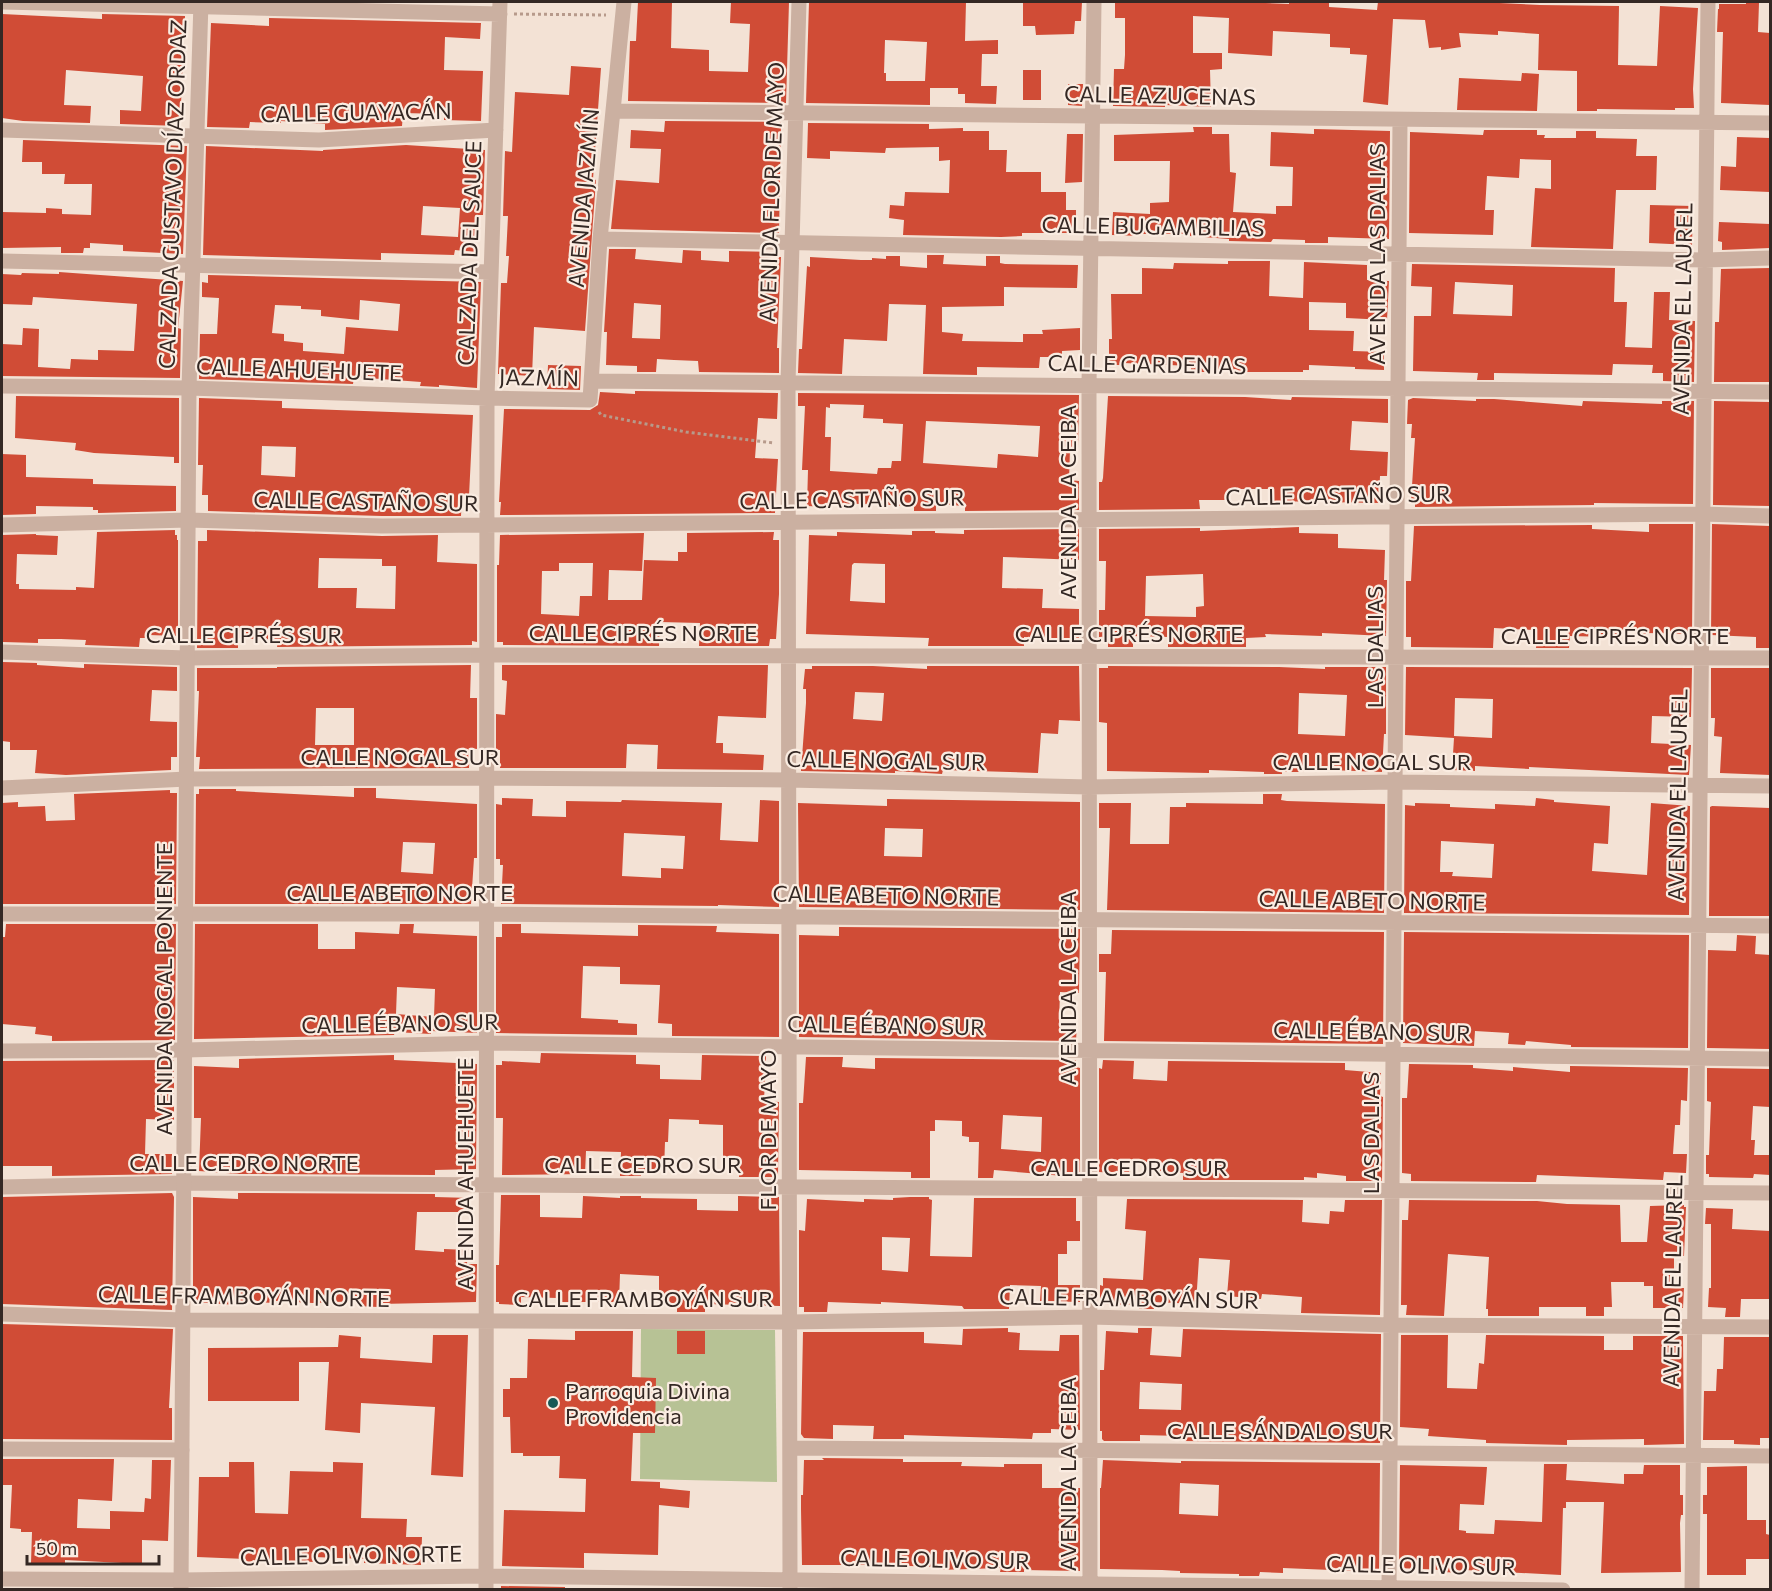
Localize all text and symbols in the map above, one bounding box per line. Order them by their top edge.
street label: CALZADA GUSTAVO DÍAZ ORDAZ [152,19,192,369]
street label: AVENIDA FLOR DE MAYO [753,61,789,323]
street label: CALLE AZUCENAS [1064,80,1256,110]
street label: CALLE GUAYACÁN [260,97,452,127]
street label: AVENIDA JAZMÍN [562,107,604,289]
street label: CALZADA DEL SAUCE [452,140,486,366]
street label: AVENIDA LAS DALIAS [1363,143,1390,365]
street label: AVENIDA EL LAUREL [1667,202,1697,416]
street label: CALLE BUGAMBILIAS [1042,211,1265,241]
street label: CALLE GARDENIAS [1047,349,1247,379]
street label: CALLE AHUEHUETE [195,352,403,386]
street label: JAZMÍN [499,363,579,391]
street label: AVENIDA LA CEIBA [1054,405,1081,600]
street label: CALLE CASTAÑO SUR [1225,480,1451,510]
street label: CALLE CASTAÑO SUR [739,484,965,514]
street label: CALLE CASTAÑO SUR [253,486,479,516]
street label: LAS DALIAS [1361,586,1388,708]
street label: CALLE CIPRÉS NORTE [529,619,757,646]
street label: CALLE CIPRÉS NORTE [1015,620,1243,647]
street label: CALLE CIPRÉS SUR [146,621,342,648]
street label: CALLE CIPRÉS NORTE [1501,622,1729,649]
street label: AVENIDA EL LAUREL [1662,688,1692,902]
street label: CALLE NOGAL SUR [300,743,500,770]
street label: CALLE NOGAL SUR [786,745,986,775]
street label: CALLE NOGAL SUR [1272,748,1472,775]
street label: AVENIDA NOGAL PONIENTE [150,842,177,1136]
street label: CALLE ABETO NORTE [287,879,513,906]
street label: CALLE ABETO NORTE [772,880,1000,910]
street label: CALLE ABETO NORTE [1258,885,1486,915]
street label: AVENIDA LA CEIBA [1054,891,1081,1086]
street label: CALLE ÉBANO SUR [301,1008,499,1038]
street label: CALLE ÉBANO SUR [787,1010,985,1040]
street label: CALLE ÉBANO SUR [1273,1016,1471,1046]
street label: FLOR DE MAYO [754,1050,781,1210]
street label: AVENIDA AHUEHUETE [451,1058,478,1290]
street label: LAS DALIAS [1357,1072,1384,1194]
street label: CALLE CEDRO NORTE [129,1149,359,1176]
street label: CALLE CEDRO SUR [544,1151,742,1178]
street label: CALLE CEDRO SUR [1030,1154,1228,1181]
street label: AVENIDA EL LAUREL [1657,1174,1687,1388]
street label: CALLE FRAMBOYÁN NORTE [98,1280,390,1312]
street label: CALLE FRAMBOYÁN SUR [999,1282,1259,1314]
street label: CALLE FRAMBOYÁN SUR [513,1285,773,1312]
place label: Parroquia Divina Providencia [565,1377,730,1429]
street label: AVENIDA LA CEIBA [1054,1377,1081,1572]
marker: Parroquia Divina Providencia [546,1396,560,1410]
street label: CALLE SÁNDALO SUR [1167,1417,1393,1444]
scale bar [27,1528,159,1566]
text: 50 m [36,1537,77,1559]
street label: CALLE OLIVO NORTE [240,1540,462,1570]
street label: CALLE OLIVO SUR [840,1544,1030,1574]
street label: CALLE OLIVO SUR [1326,1550,1516,1580]

